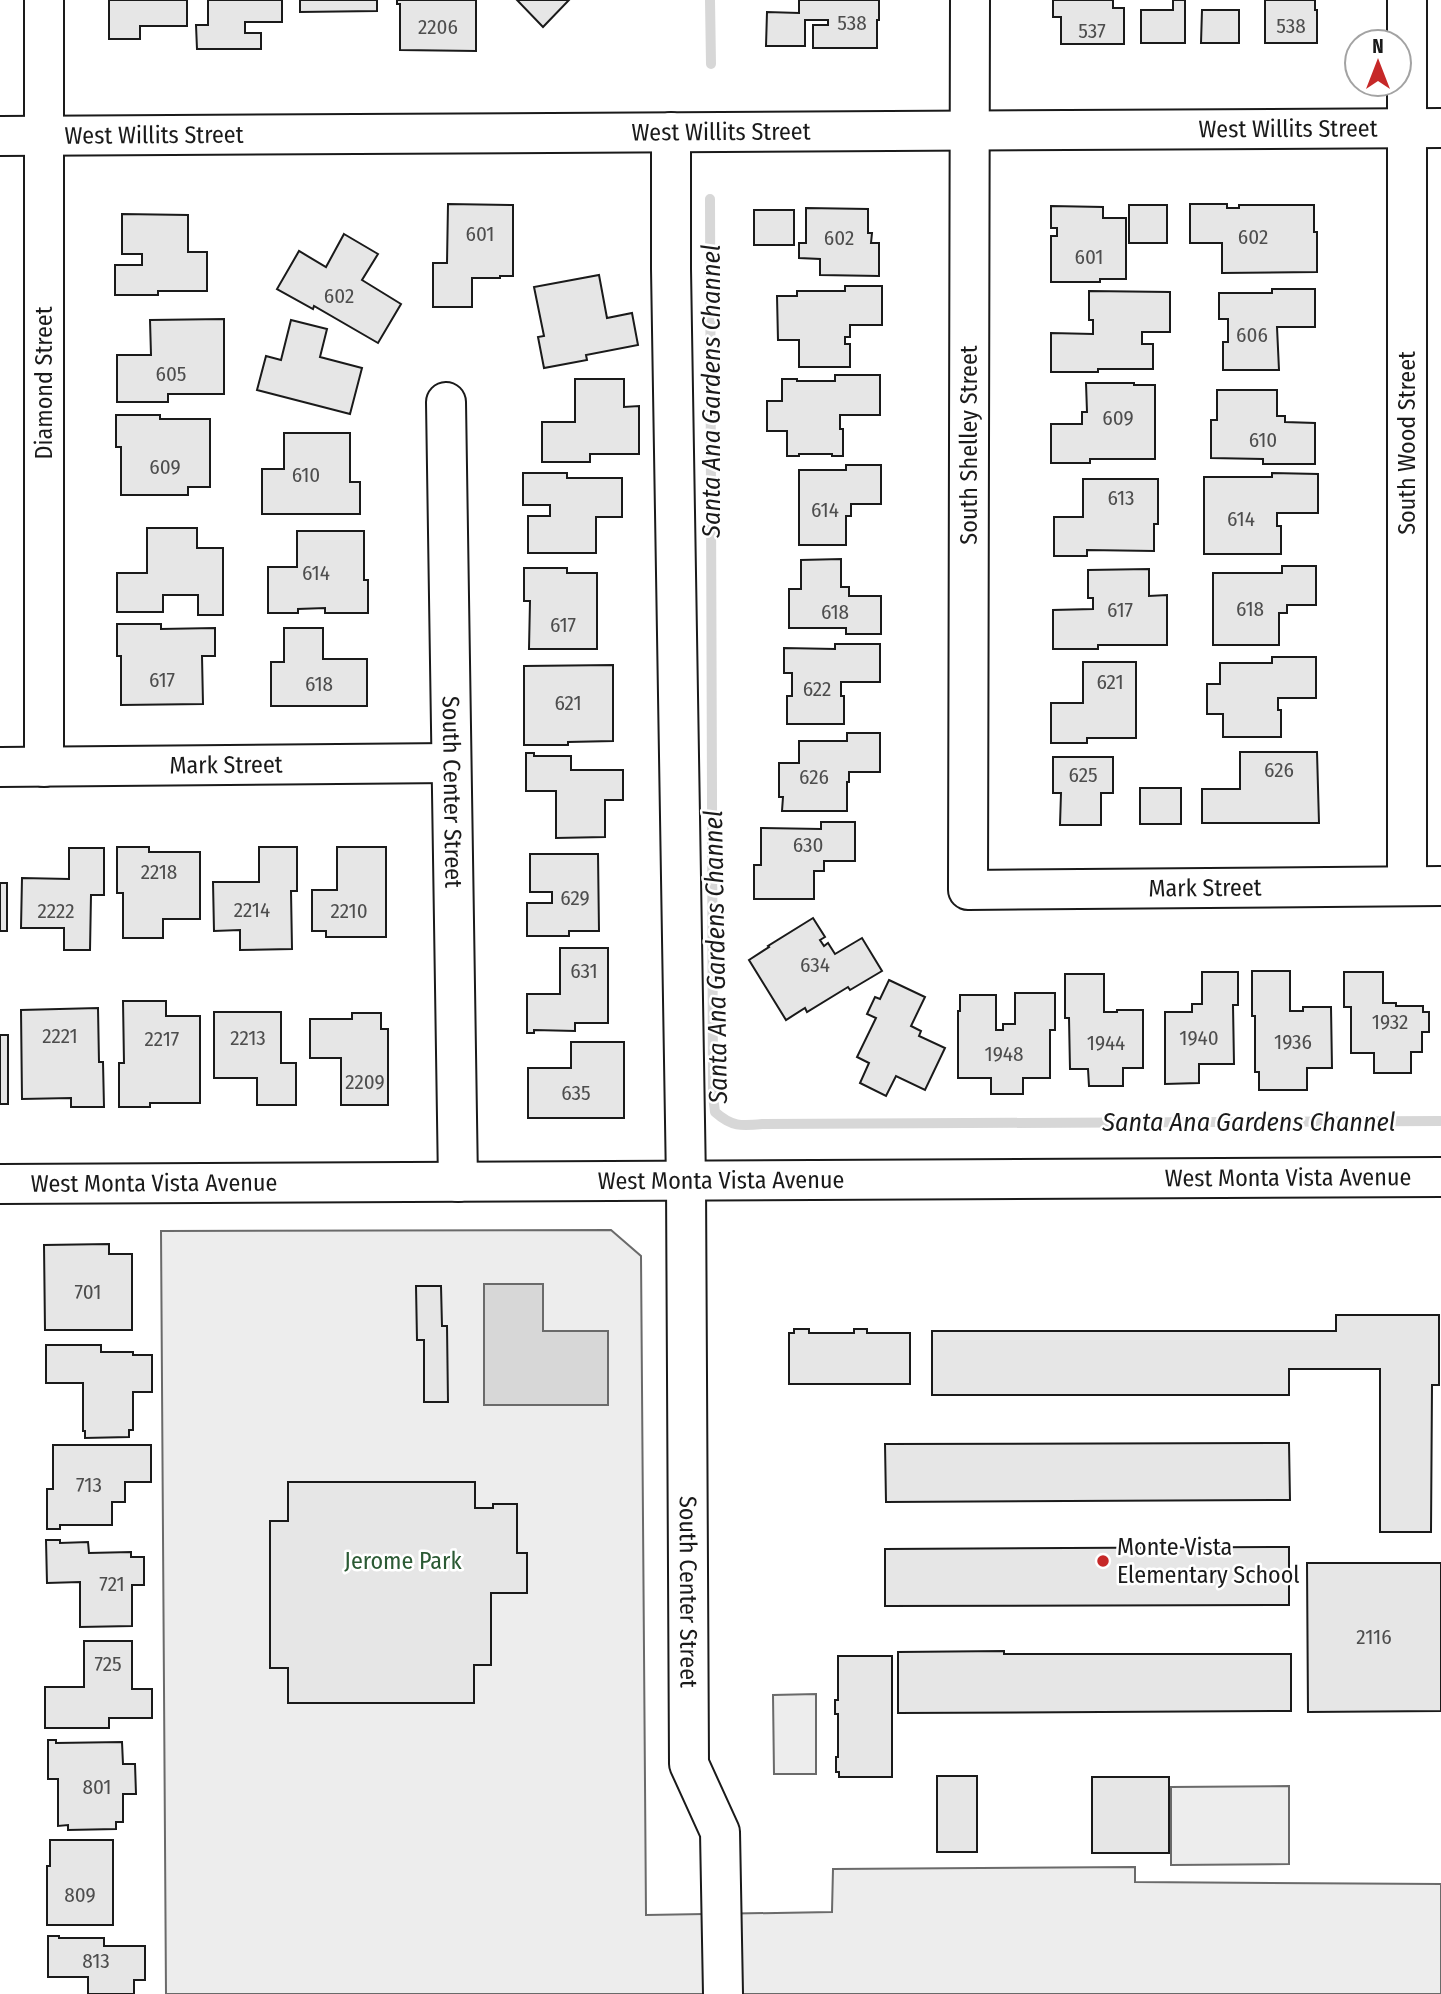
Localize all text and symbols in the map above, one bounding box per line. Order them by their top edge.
house number: 538 [837,10,867,36]
house number: 538 [1276,13,1306,39]
house number: 2206 [418,14,458,40]
house number: 537 [1078,18,1106,44]
north arrow [1343,28,1413,98]
text: N [1372,35,1384,58]
street label: West Willits Street [1198,114,1378,143]
street label: West Willits Street [631,117,811,146]
street label: West Willits Street [64,121,244,150]
house number: 601 [465,221,495,247]
house number: 602 [1238,224,1268,250]
house number: 602 [824,225,854,251]
water label: Santa Ana Gardens Channel [696,244,727,539]
house number: 601 [1074,244,1104,270]
house number: 602 [324,283,354,309]
street label: Diamond Street [30,306,58,460]
house number: 606 [1236,322,1268,348]
street label: South Shelley Street [955,345,983,545]
street label: South Wood Street [1393,351,1421,535]
house number: 605 [156,361,187,387]
house number: 609 [1102,405,1134,431]
house number: 610 [1249,427,1277,453]
house number: 609 [149,454,181,480]
house number: 610 [292,462,320,488]
house number: 613 [1107,485,1135,511]
house number: 614 [811,497,839,523]
house number: 614 [1227,506,1255,532]
house number: 614 [302,560,330,586]
house number: 618 [1236,596,1264,622]
house number: 617 [1107,597,1133,623]
house number: 618 [821,599,849,625]
house number: 617 [550,612,576,638]
house number: 617 [149,667,175,693]
house number: 621 [1096,669,1124,695]
house number: 618 [305,671,333,697]
house number: 622 [803,676,831,702]
house number: 621 [554,690,582,716]
street label: South Center Street [437,696,467,888]
street label: Mark Street [169,750,283,779]
house number: 626 [1264,757,1294,783]
house number: 625 [1068,762,1098,788]
house number: 626 [799,764,829,790]
water label: Santa Ana Gardens Channel [698,810,734,1105]
house number: 630 [793,832,823,858]
house number: 2218 [141,859,177,885]
street label: Mark Street [1148,874,1262,902]
house number: 629 [560,885,590,911]
house number: 2214 [234,897,270,923]
house number: 2222 [37,898,75,924]
house number: 2210 [330,898,368,924]
house number: 634 [800,952,830,978]
house number: 631 [570,958,598,984]
house number: 1932 [1372,1009,1408,1035]
house number: 2221 [42,1023,78,1049]
house number: 2213 [230,1025,266,1051]
house number: 1940 [1179,1025,1219,1051]
house number: 2217 [145,1026,179,1052]
house number: 1936 [1274,1029,1312,1055]
house number: 1944 [1087,1030,1125,1056]
house number: 1948 [985,1041,1023,1067]
house number: 2209 [345,1069,385,1095]
house number: 635 [561,1080,591,1106]
water label: Santa Ana Gardens Channel [1101,1107,1396,1138]
street label: West Monta Vista Avenue [1165,1163,1411,1192]
street label: West Monta Vista Avenue [598,1166,844,1195]
street label: West Monta Vista Avenue [31,1169,277,1198]
house number: 701 [75,1279,101,1305]
house number: 713 [76,1472,102,1498]
street label: South Center Street [674,1496,703,1688]
place label: Monte Vista Elementary School [1117,1533,1300,1589]
park label: Jerome Park [344,1547,462,1575]
marker: Monte Vista Elementary School [1095,1553,1111,1569]
house number: 721 [99,1571,125,1597]
house number: 2116 [1356,1624,1392,1650]
house number: 725 [94,1651,122,1677]
house number: 801 [82,1774,112,1800]
house number: 809 [64,1882,96,1908]
house number: 813 [82,1948,110,1974]

